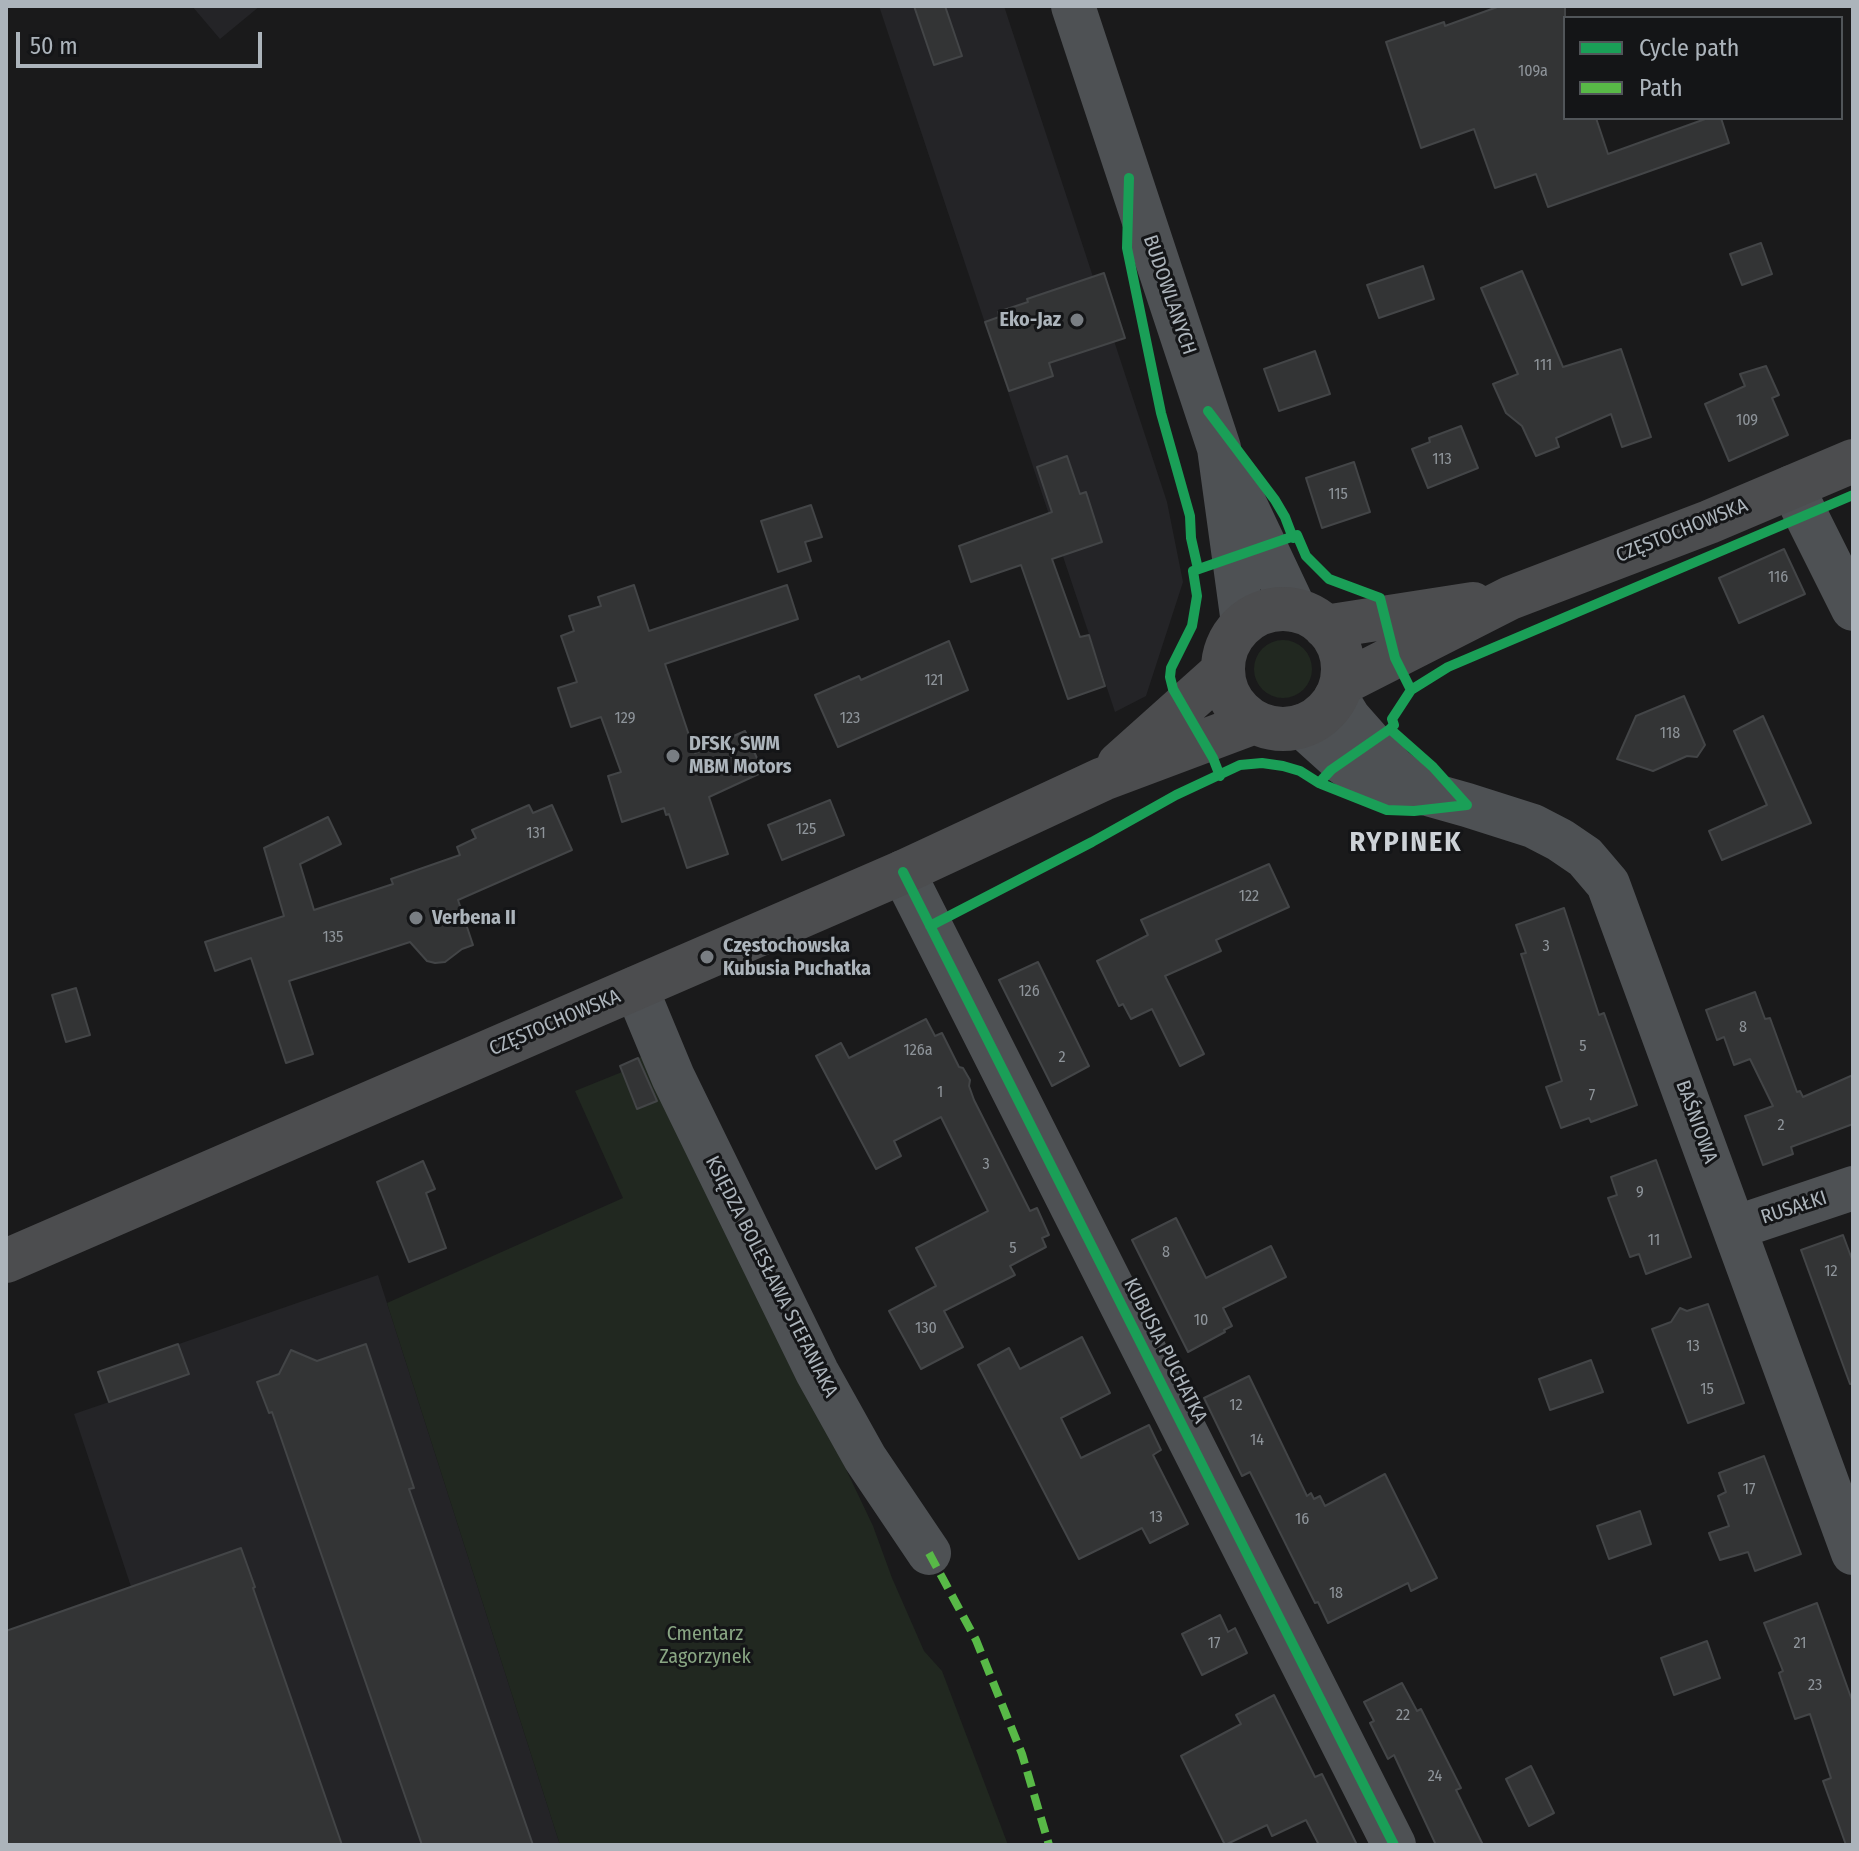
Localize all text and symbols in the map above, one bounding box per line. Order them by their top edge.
scale bar [20,16,266,66]
legend [1563,16,1843,120]
text: 50 m [30,32,78,60]
text: Cycle path [1639,34,1739,62]
house number: 109a [1518,62,1548,82]
text: Path [1639,74,1683,102]
street label: BUDOWLANYCH [1137,232,1201,358]
place label: Eko-Jaz [1000,308,1061,332]
marker: Eko-Jaz [1068,311,1086,329]
house number: 111 [1534,356,1552,376]
house number: 109 [1736,411,1758,431]
house number: 113 [1432,450,1452,470]
house number: 115 [1328,485,1348,505]
street label: CZĘSTOCHOWSKA [1613,494,1751,568]
house number: 116 [1768,568,1788,588]
house number: 121 [924,671,944,691]
house number: 129 [615,709,635,729]
house number: 123 [840,709,860,729]
house number: 118 [1660,724,1680,744]
place label: DFSK, SWM MBM Motors [689,732,791,779]
marker: DFSK, SWM MBM Motors [664,747,682,765]
house number: 125 [796,820,816,840]
house number: 131 [526,824,546,844]
district label: RYPINEK [1349,826,1463,860]
house number: 122 [1239,887,1259,907]
place label: Verbena II [432,906,516,930]
marker: Verbena II [407,909,425,927]
house number: 135 [323,928,343,948]
place label: Częstochowska Kubusia Puchatka [723,934,871,981]
house number: 3 [1542,937,1550,957]
marker: Częstochowska Kubusia Puchatka [698,948,716,966]
house number: 126 [1018,982,1040,1002]
street label: CZĘSTOCHOWSKA [486,985,624,1061]
house number: 8 [1739,1018,1747,1038]
house number: 5 [1579,1037,1587,1057]
house number: 126a [903,1041,933,1061]
house number: 2 [1058,1048,1066,1068]
street label: BAŚNIOWA [1670,1077,1722,1167]
house number: 1 [937,1083,943,1103]
house number: 7 [1589,1086,1595,1106]
house number: 2 [1777,1116,1785,1136]
street label: KSIĘDZA BOLESŁAWA STEFANIAKA [700,1152,842,1402]
house number: 3 [982,1155,990,1175]
house number: 9 [1636,1183,1644,1203]
street label: RUSAŁKI [1758,1186,1830,1230]
house number: 11 [1648,1231,1660,1251]
house number: 5 [1009,1239,1017,1259]
house number: 8 [1162,1243,1170,1263]
house number: 12 [1824,1262,1838,1282]
street label: KUBUSIA PUCHATKA [1118,1274,1212,1428]
house number: 10 [1194,1311,1208,1331]
house number: 130 [915,1319,937,1339]
house number: 13 [1686,1337,1700,1357]
house number: 15 [1700,1380,1714,1400]
house number: 12 [1229,1396,1243,1416]
house number: 14 [1250,1431,1264,1451]
house number: 17 [1743,1480,1755,1500]
house number: 13 [1149,1508,1163,1528]
house number: 16 [1295,1510,1309,1530]
house number: 18 [1329,1584,1343,1604]
park label: Cmentarz Zagorzynek [659,1622,751,1669]
house number: 17 [1208,1634,1220,1654]
house number: 21 [1794,1634,1806,1654]
house number: 23 [1808,1676,1822,1696]
house number: 22 [1396,1706,1410,1726]
house number: 24 [1428,1767,1442,1787]

